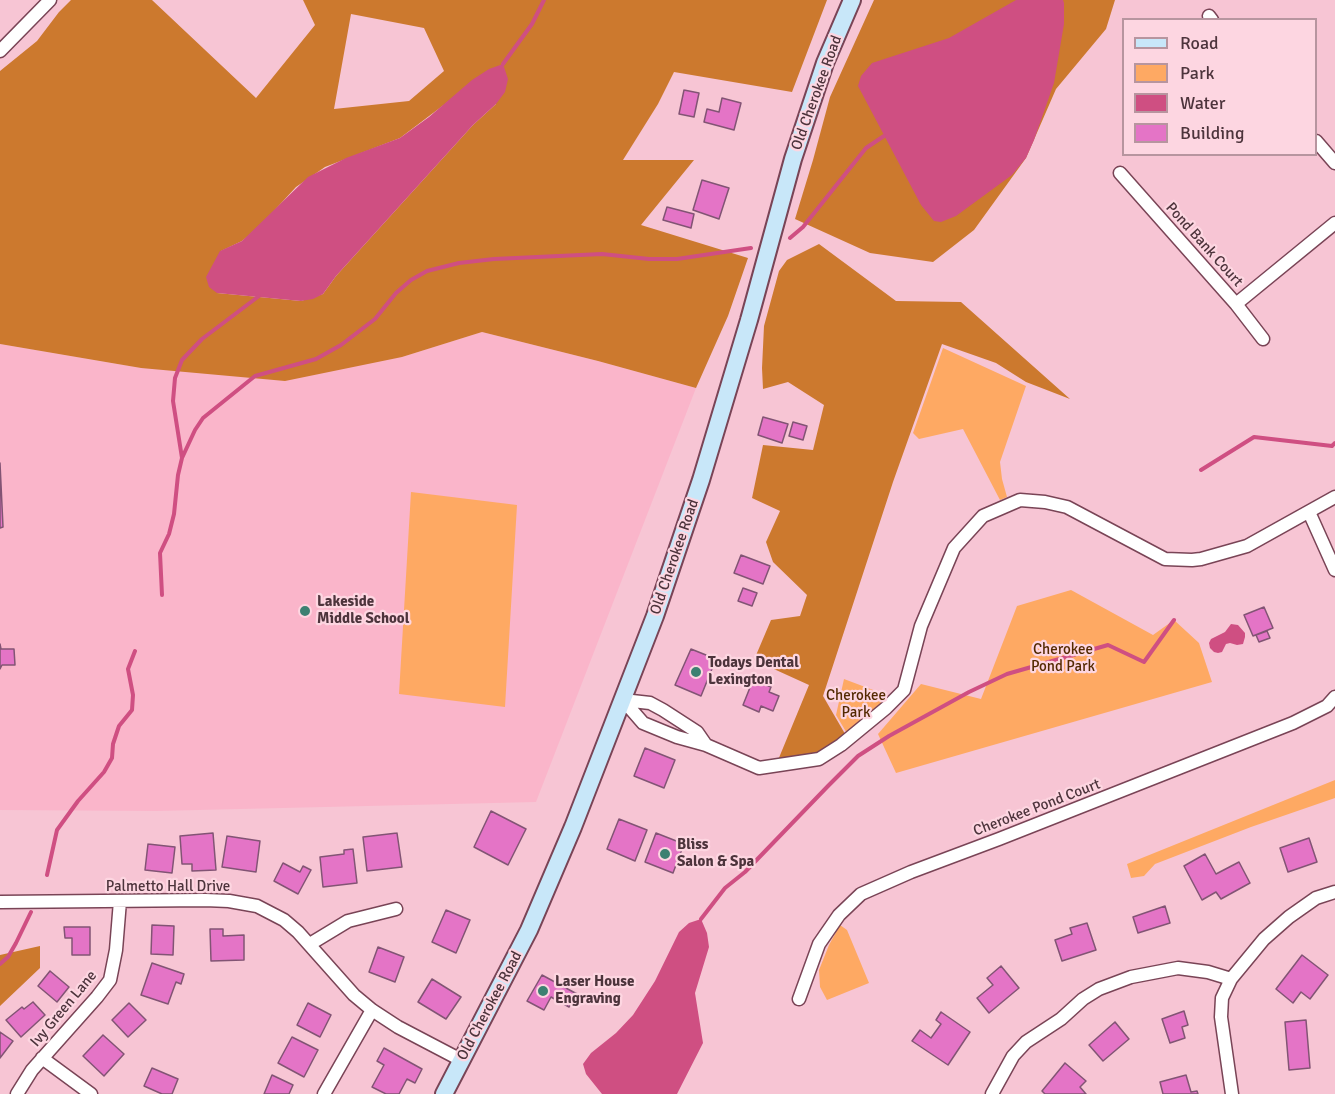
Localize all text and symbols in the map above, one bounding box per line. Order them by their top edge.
legend [1122,18,1317,156]
text: Road [1180,32,1219,54]
street label: Old Cherokee Road [788,33,846,153]
text: Park [1180,62,1215,84]
text: Water [1180,92,1225,114]
text: Building [1180,122,1244,144]
street label: Pond Bank Court [1161,199,1247,291]
street label: Old Cherokee Road [647,497,703,617]
place label: Lakeside Middle School [317,593,409,628]
marker: Lakeside Middle School [298,604,312,618]
park label: Cherokee Pond Park [1031,641,1095,676]
place label: Todays Dental Lexington [708,654,799,689]
marker: Todays Dental Lexington [689,665,703,679]
park label: Cherokee Park [826,687,886,722]
street label: Cherokee Pond Court [971,775,1103,841]
place label: Bliss Salon & Spa [677,836,754,871]
marker: Bliss Salon & Spa [658,847,672,861]
street label: Palmetto Hall Drive [106,878,230,896]
street label: Old Cherokee Road [454,948,526,1064]
street label: Ivy Green Lane [27,967,101,1051]
place label: Laser House Engraving [555,973,634,1008]
marker: Laser House Engraving [536,984,550,998]

